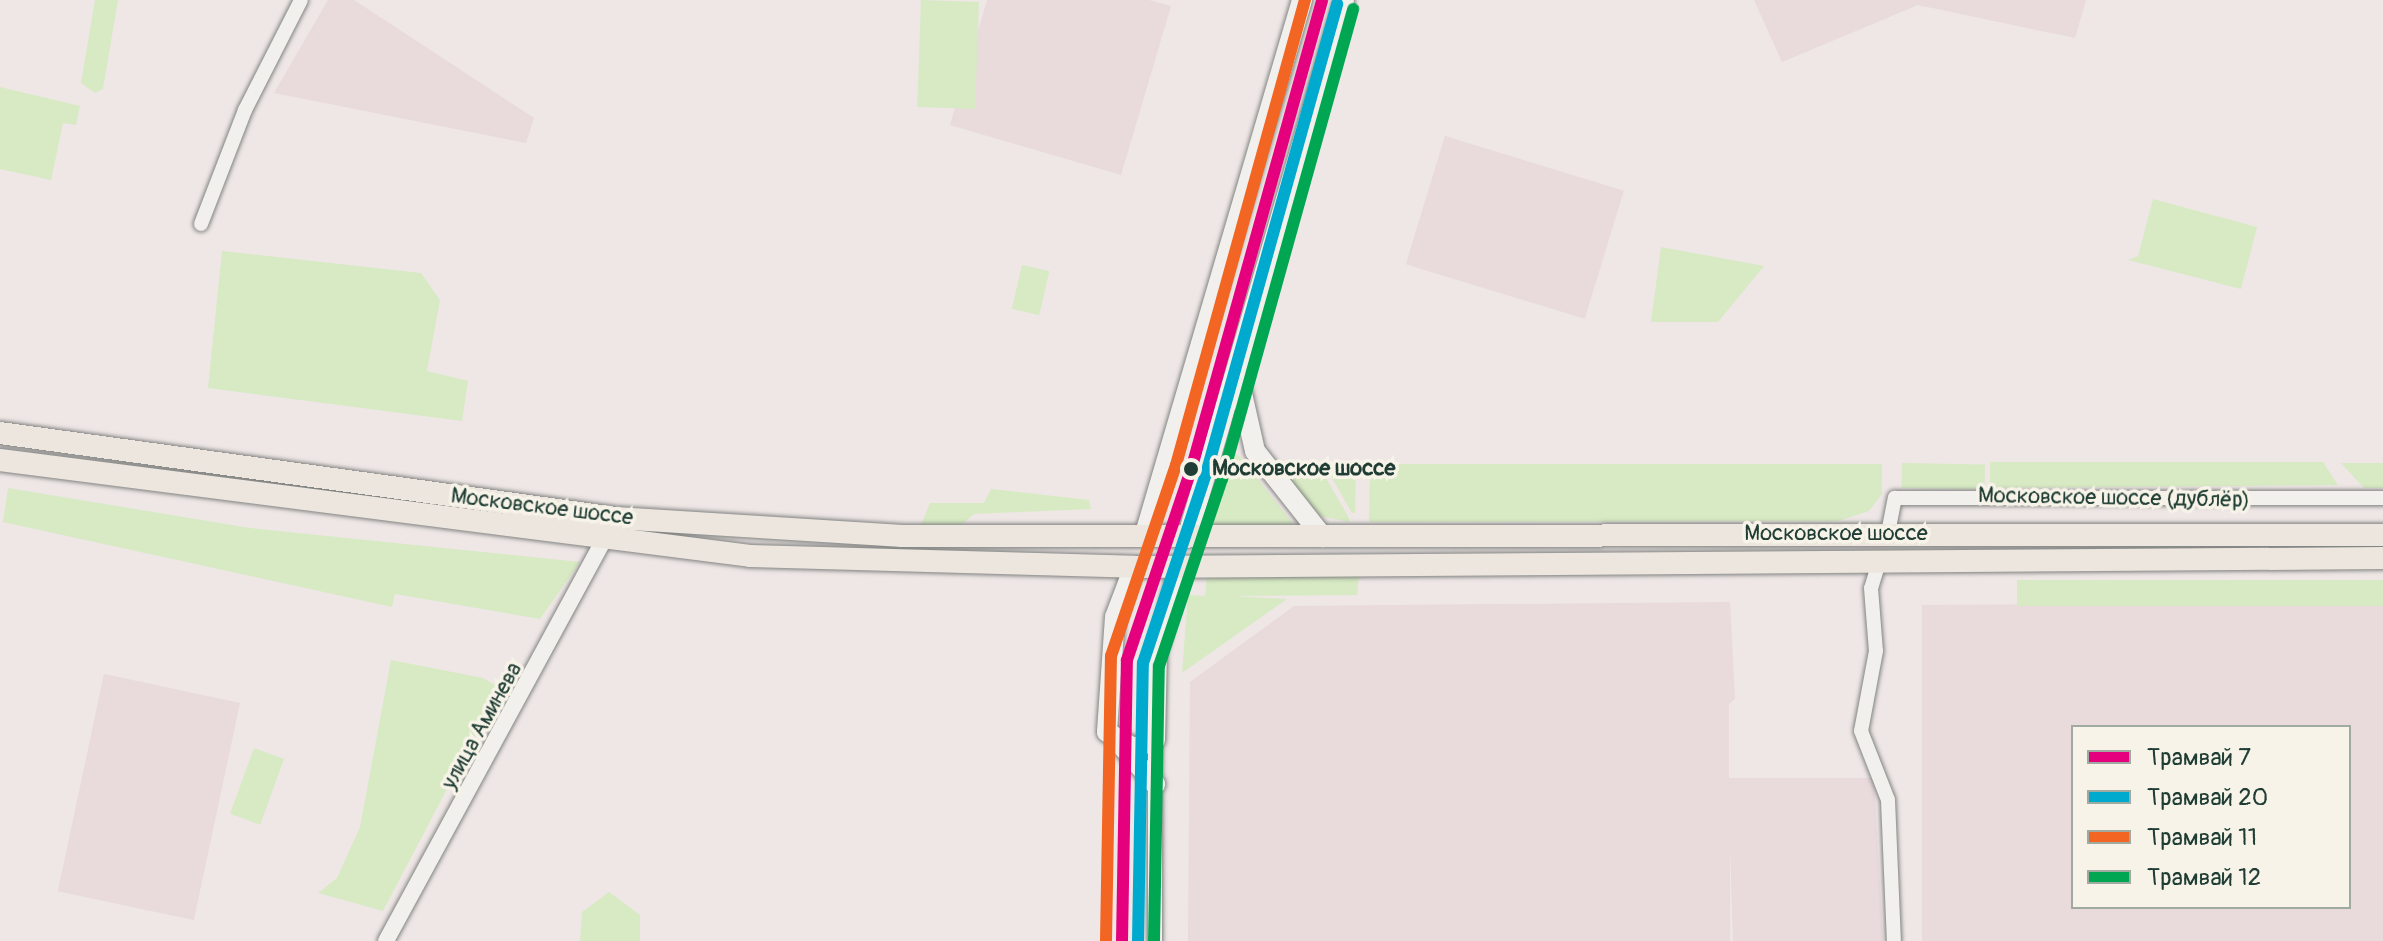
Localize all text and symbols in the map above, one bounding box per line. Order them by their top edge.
marker: Московское шоссе [1177,455,1205,483]
place label: Московское шоссе [1212,456,1395,482]
street label: Московское шоссе (дублёр) [1978,482,2250,514]
street label: Московское шоссе [449,483,635,531]
street label: Московское шоссе [1744,521,1928,547]
street label: улица Аминева [436,658,528,794]
legend [2071,725,2351,909]
text: Трамвай 7 [2147,743,2251,772]
text: Трамвай 20 [2147,783,2268,812]
text: Трамвай 11 [2147,823,2257,852]
text: Трамвай 12 [2147,863,2261,892]

